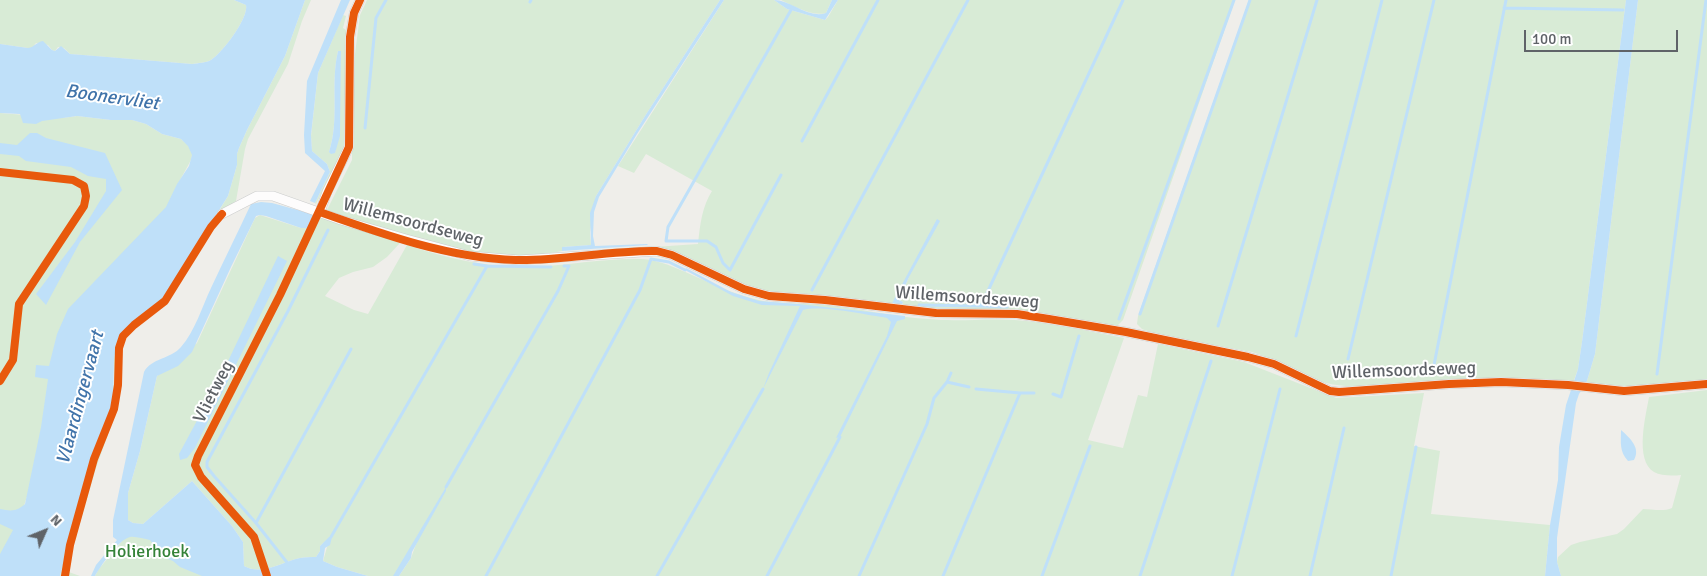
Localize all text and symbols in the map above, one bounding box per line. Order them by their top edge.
scale bar [1527,20,1681,52]
text: 100 m [1532,30,1572,48]
water label: Boonervliet [64,80,160,116]
street label: Willemsoordseweg [341,194,485,252]
street label: Willemsoordseweg [894,282,1040,314]
water label: Vlaardingervaart [52,329,110,467]
street label: Vlietweg [189,357,239,427]
street label: Willemsoordseweg [1332,358,1476,384]
north arrow [20,506,70,556]
text: N [47,511,66,530]
park label: Holierhoek [105,541,189,563]

